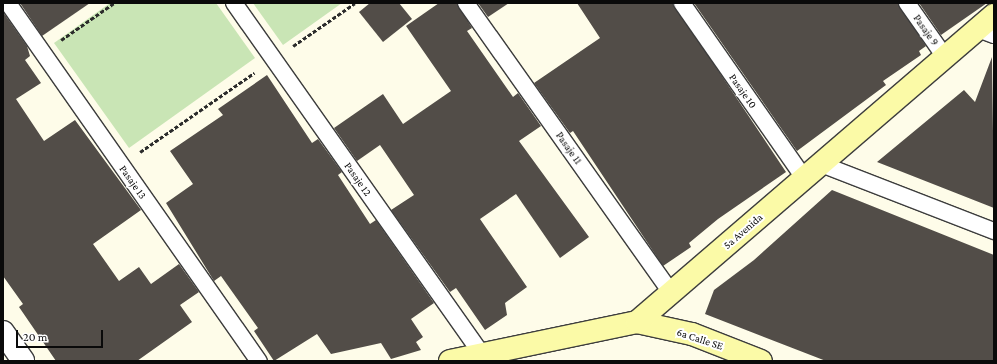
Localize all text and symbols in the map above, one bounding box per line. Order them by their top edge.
street label: Pasaje 9 [911,12,941,48]
street label: Pasaje 10 [726,71,760,111]
street label: Pasaje 11 [553,129,585,167]
street label: Pasaje 12 [342,160,374,198]
street label: Pasaje 13 [117,163,149,201]
street label: 5a Avenida [721,210,765,252]
scale bar [18,322,105,348]
street label: 6a Calle SE [675,325,725,353]
text: 20 m [23,330,47,344]

